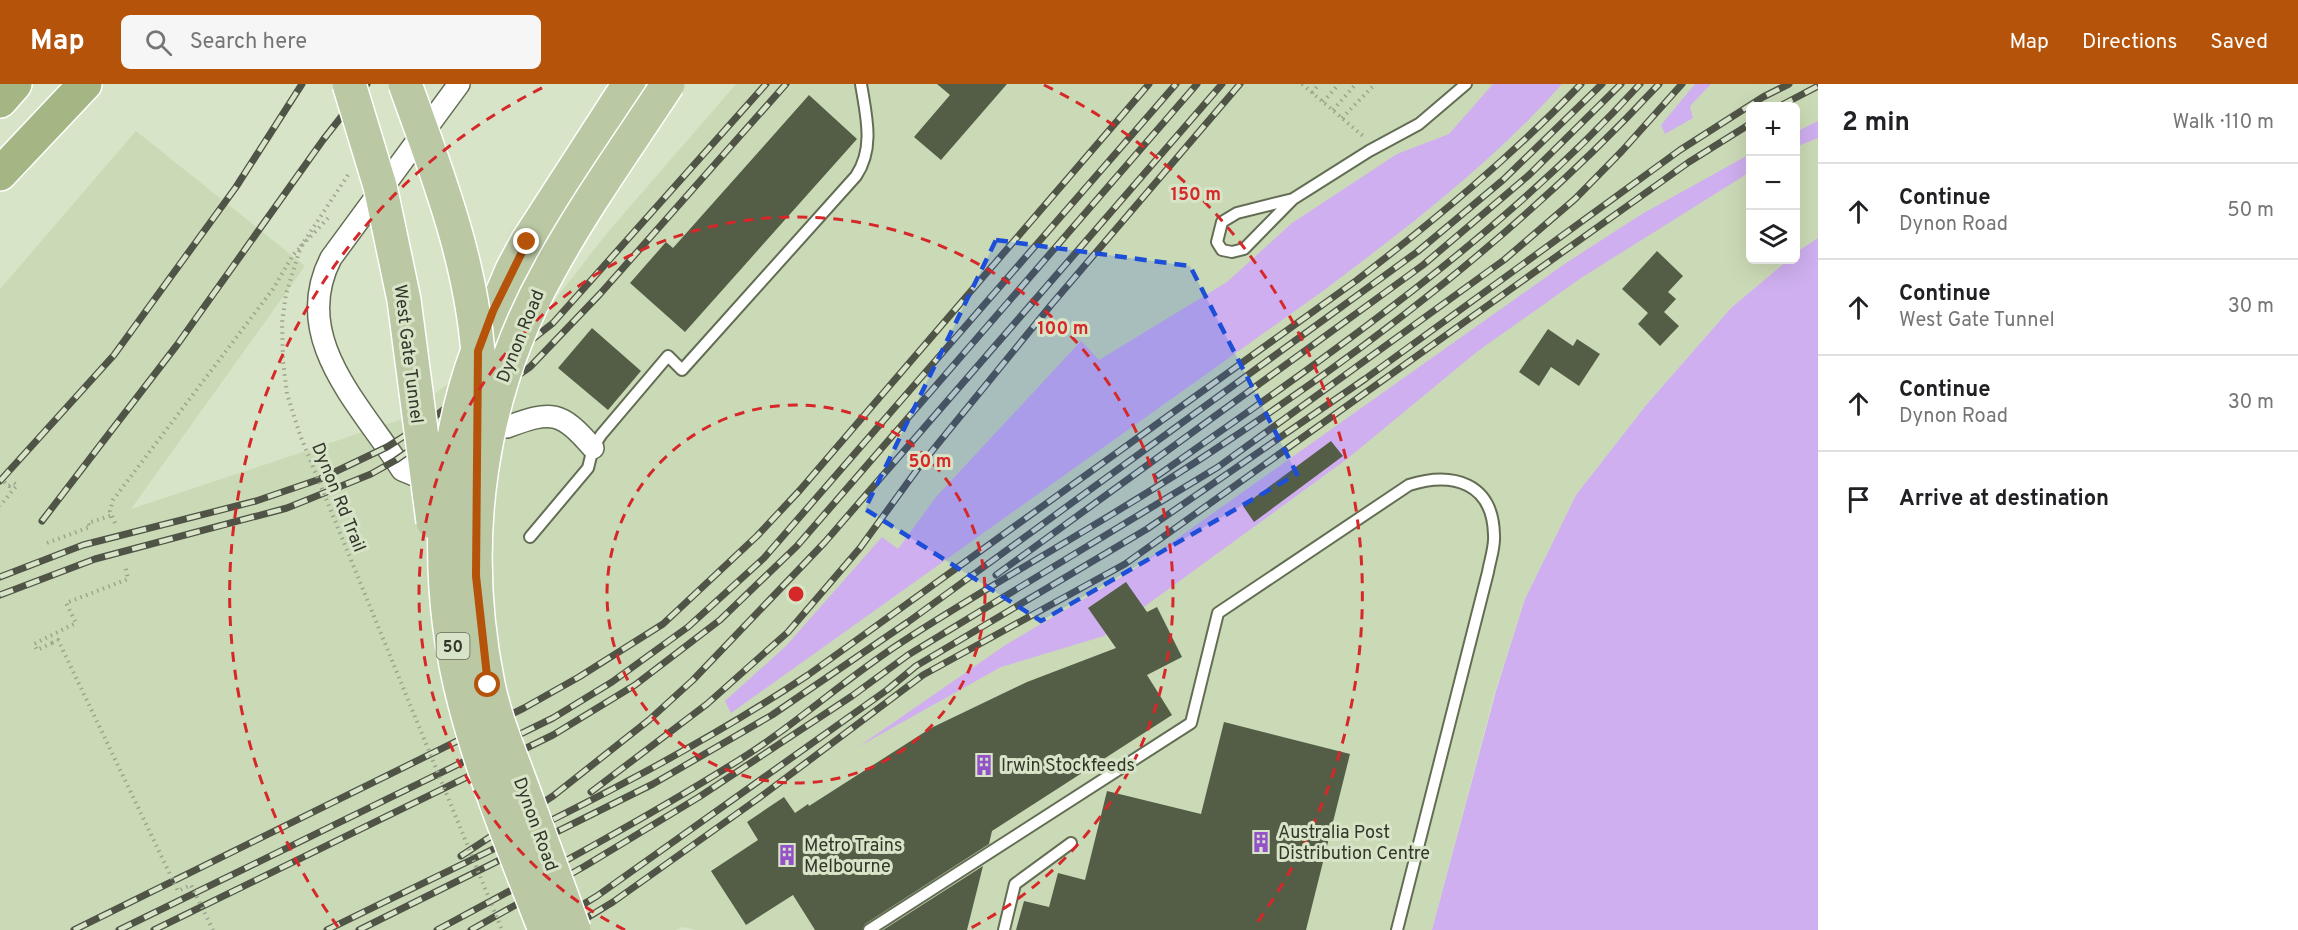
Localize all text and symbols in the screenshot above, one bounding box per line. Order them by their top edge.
search box [121,15,541,69]
text: Map [30,24,85,60]
icon: search [142,26,175,59]
text: Search here [190,29,307,56]
text: Map [2009,29,2049,56]
text: Directions [2082,29,2177,56]
text: Saved [2210,29,2268,56]
map controls [1746,102,1800,264]
button: + [1746,102,1800,156]
text: 2 min [1842,107,1910,140]
text: Walk · 110 m [2173,110,2274,136]
button: − [1746,156,1800,210]
text: 150 m [1171,184,1221,207]
text: Continue [1899,185,1990,212]
icon: ahead [1842,195,1875,228]
text: 50 m [2227,198,2274,224]
button: layers [1746,210,1800,264]
text: Dynon Road [1899,212,2008,238]
route end [513,228,539,254]
text: Continue [1899,281,1990,308]
street label: West Gate Tunnel [388,283,427,425]
street label: Dynon Road [492,287,550,386]
icon: ahead [1842,291,1875,324]
text: 30 m [2228,294,2274,320]
text: West Gate Tunnel [1899,308,2055,334]
text: 100 m [1037,318,1089,341]
text: Continue [1899,377,1990,404]
icon: ahead [1842,387,1875,420]
text: 30 m [2228,390,2274,416]
text: Dynon Road [1899,404,2008,430]
street label: Dynon Rd Trail [305,439,370,556]
text: 50 m [908,451,952,474]
icon: arrive [1842,483,1875,516]
text: Arrive at destination [1899,486,2109,513]
centre of rings [786,584,806,604]
road number: 50 [436,633,470,659]
route start [474,671,500,697]
building icon: Irwin Stockfeeds [972,753,996,777]
place label: Irwin Stockfeeds [1001,755,1135,778]
street label: Dynon Road [507,774,562,875]
place label: Australia Post Distribution Centre [1278,822,1430,866]
building icon: Australia Post Distribution Centre [1249,830,1273,854]
place label: Metro Trains Melbourne [804,835,902,879]
building icon: Metro Trains Melbourne [775,843,799,867]

